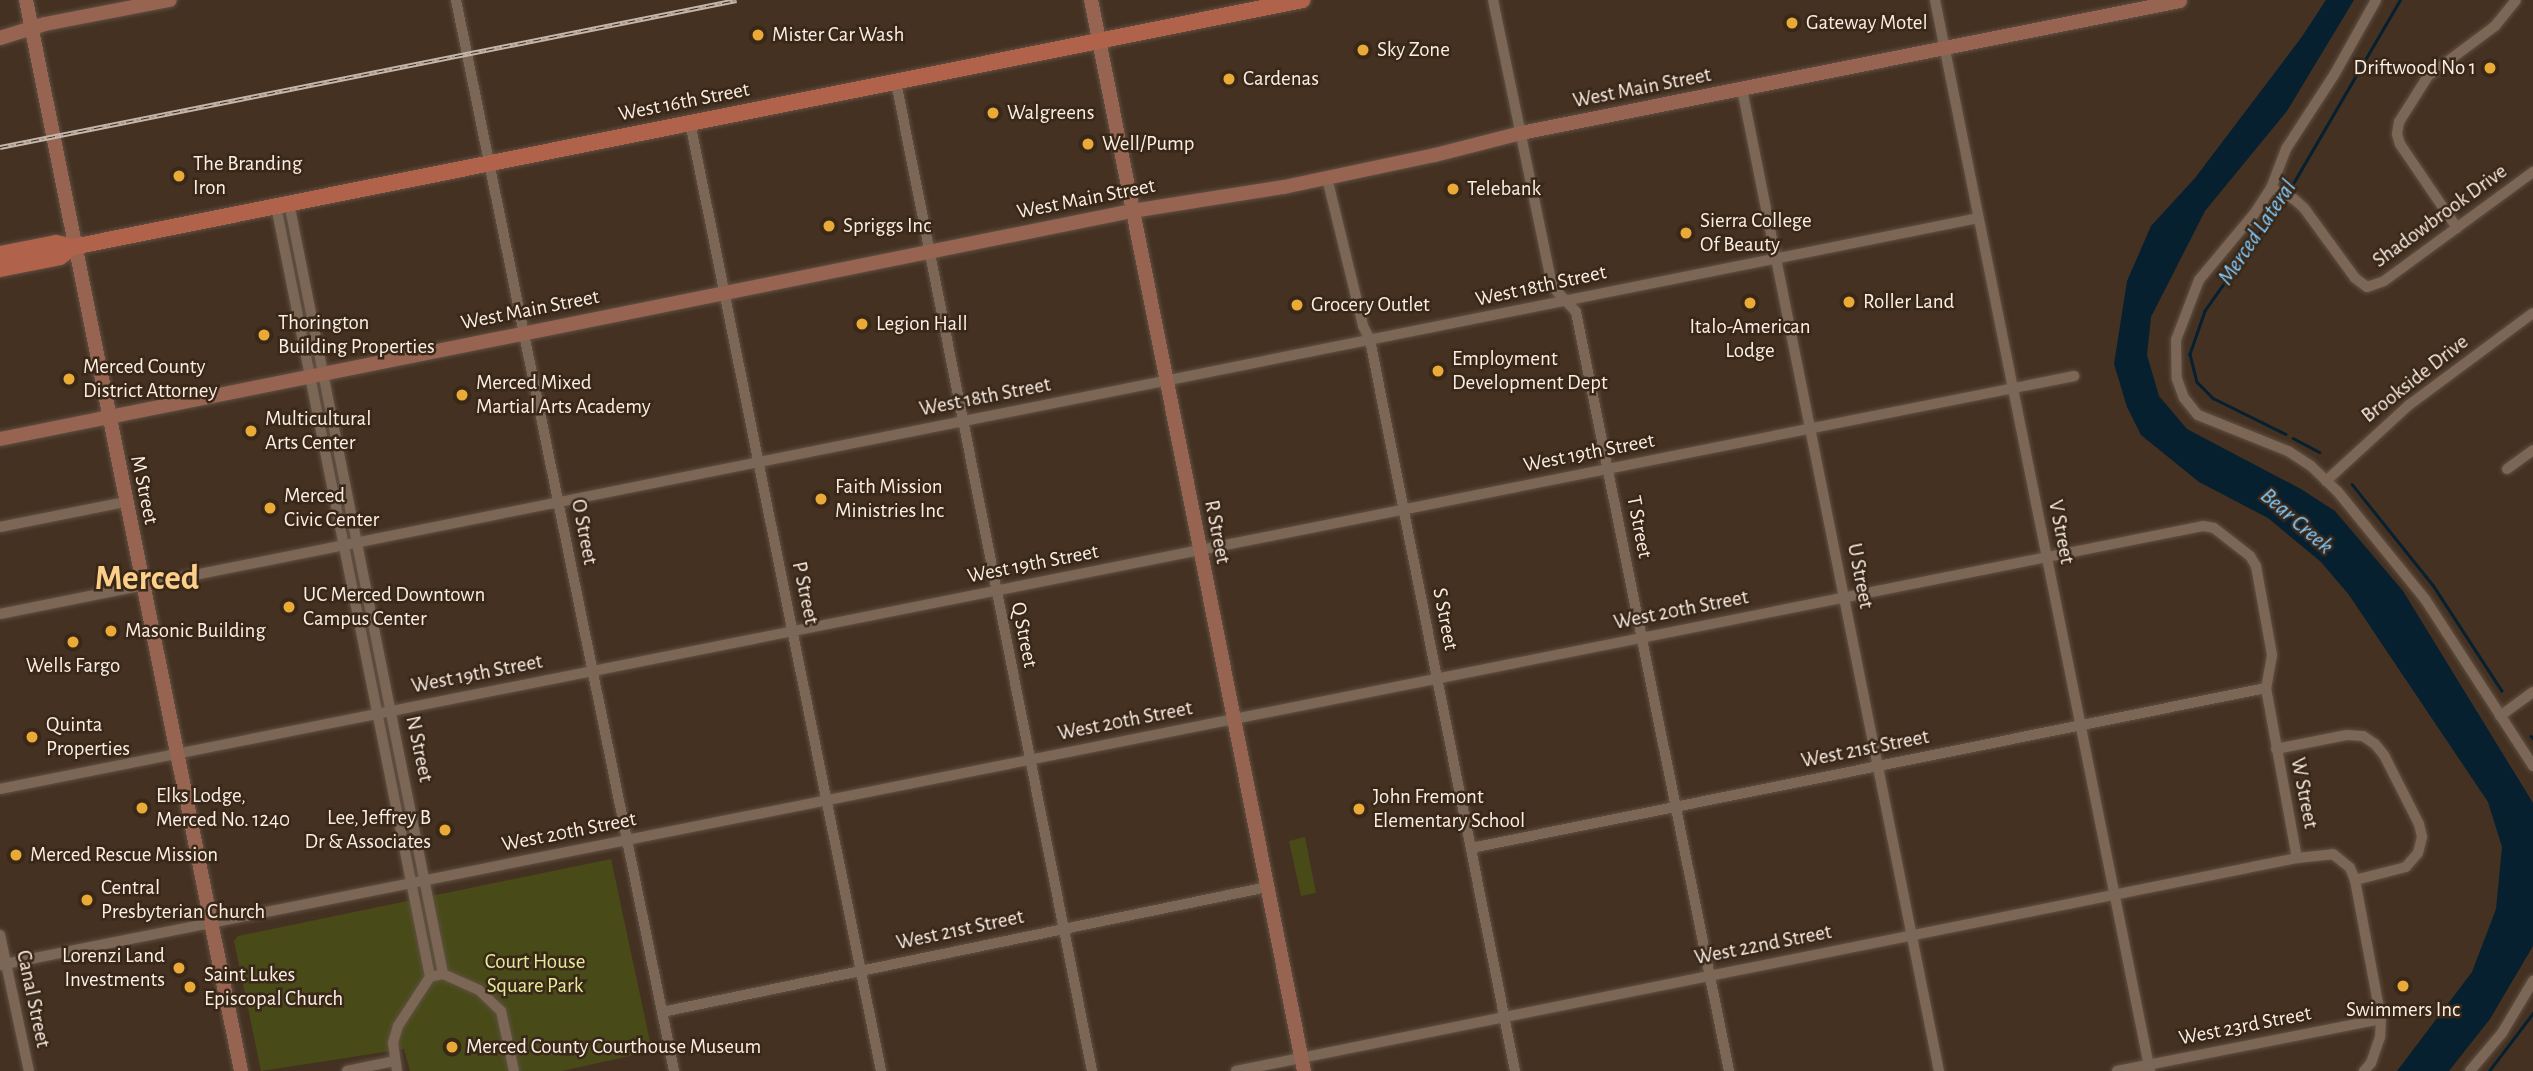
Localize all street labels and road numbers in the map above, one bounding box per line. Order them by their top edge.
street label: West Main Street [1571,62,1713,114]
street label: West 16th Street [616,77,752,127]
street label: Shadowbrook Drive [2368,159,2512,273]
street label: West Main Street [1015,173,1157,225]
street label: West 18th Street [1473,260,1609,312]
street label: West Main Street [459,284,601,336]
street label: Brookside Drive [2357,329,2473,429]
street label: West 18th Street [917,372,1053,422]
street label: West 19th Street [1521,428,1657,478]
street label: M Street [124,453,164,527]
street label: T Street [1621,494,1657,560]
street label: O Street [565,497,603,567]
street label: R Street [1198,498,1236,566]
street label: V Street [2042,498,2080,566]
street label: West 19th Street [965,539,1101,589]
street label: U Street [1841,541,1879,611]
street label: P Street [786,559,824,627]
street label: West 20th Street [1612,585,1750,635]
street label: S Street [1427,586,1463,652]
street label: Q Street [1005,600,1043,670]
street label: West 19th Street [409,649,545,699]
street label: West 20th Street [1056,696,1194,746]
street label: N Street [400,713,438,785]
street label: West 21st Street [1799,724,1931,774]
street label: W Street [2285,755,2323,831]
street label: West 20th Street [500,807,638,857]
street label: West 21st Street [894,904,1026,956]
street label: West 22nd Street [1692,919,1834,971]
street label: Canal Street [10,948,56,1050]
street label: West 23rd Street [2177,1001,2313,1051]

